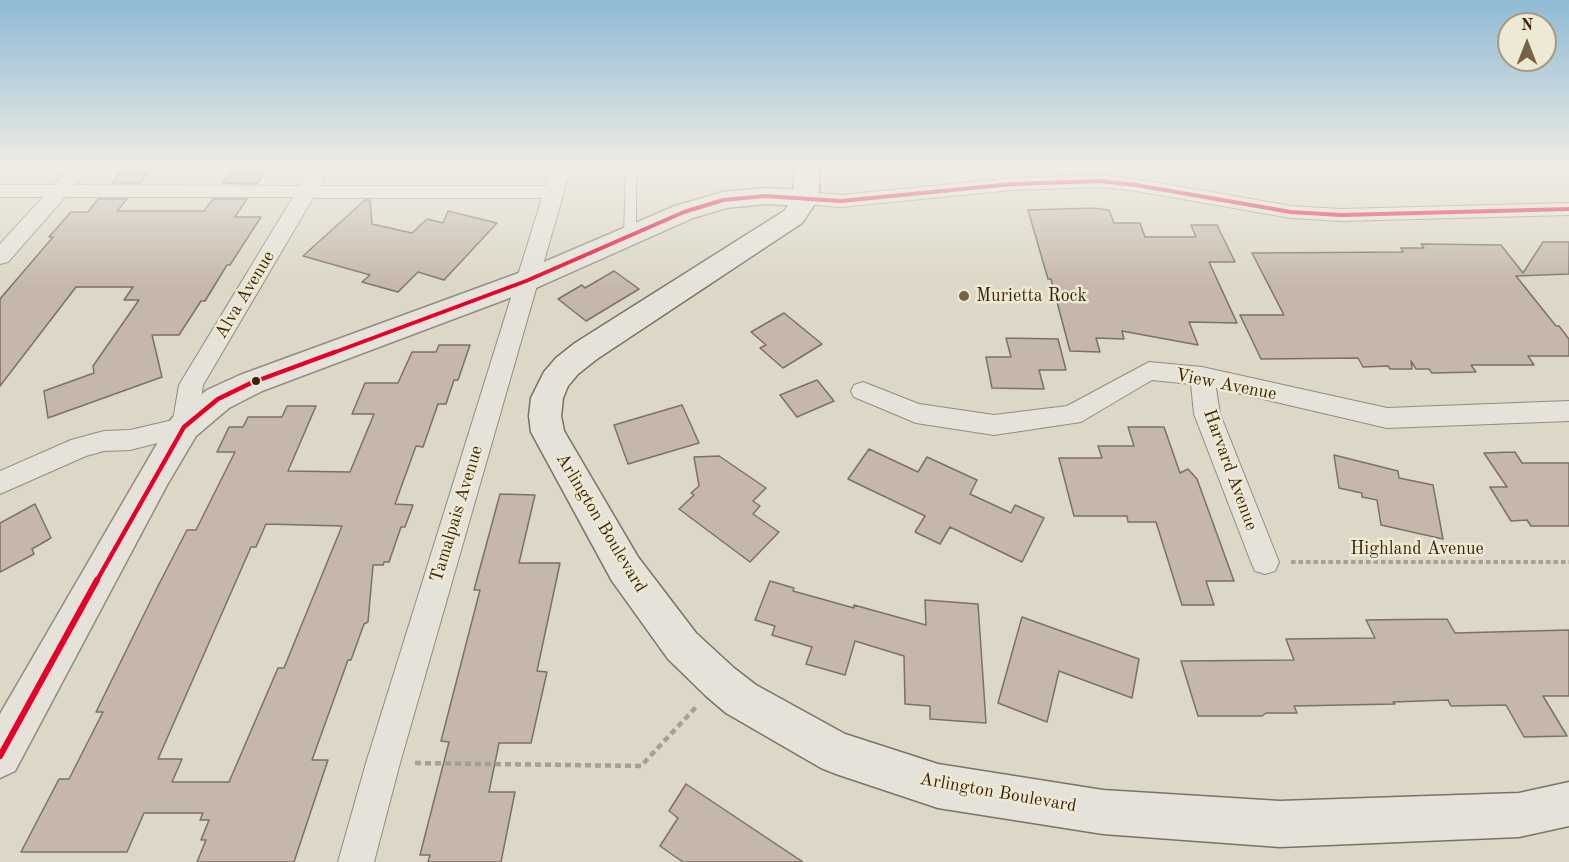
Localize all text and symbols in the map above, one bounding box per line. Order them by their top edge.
north arrow [1497,12,1557,72]
text: N [1521,18,1533,34]
street label: Alva Avenue [210,247,280,343]
place label: Murietta Rock [976,285,1087,307]
marker: Murietta Rock [957,289,971,303]
street label: View Avenue [1174,365,1278,405]
unlabelled marker [250,375,262,387]
street label: Harvard Avenue [1198,406,1262,534]
street label: Tamalpais Avenue [426,443,488,585]
street label: Arlington Boulevard [551,449,651,597]
street label: Highland Avenue [1350,538,1484,560]
street label: Arlington Boulevard [918,769,1078,817]

